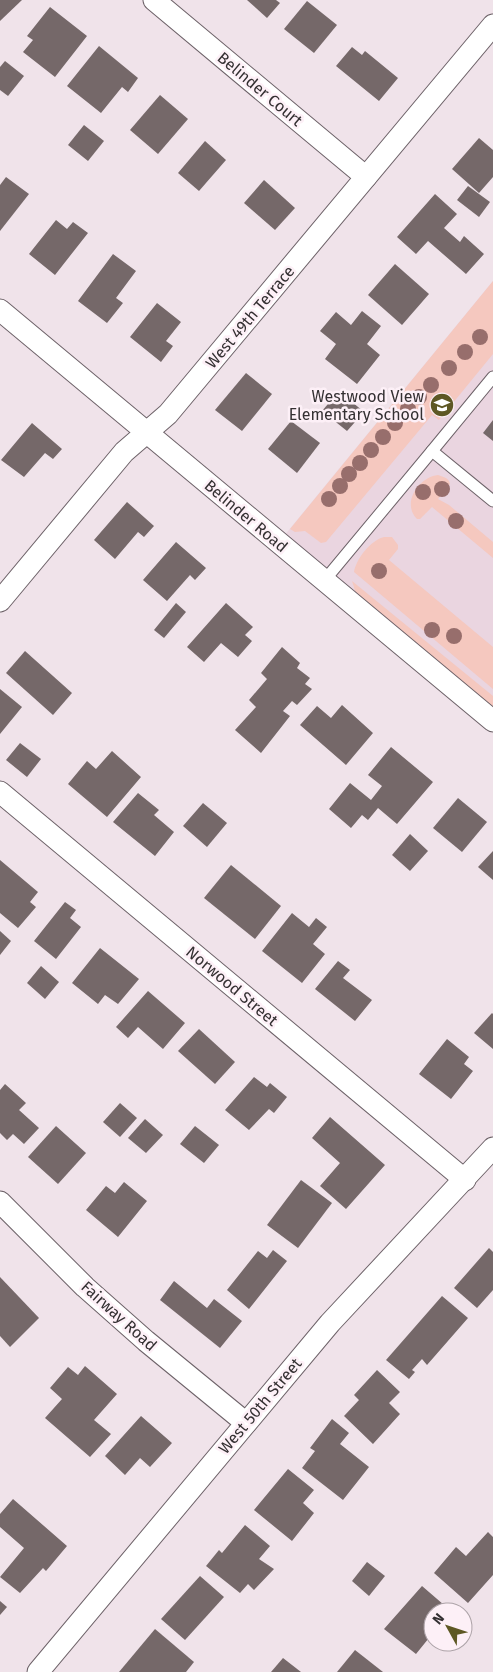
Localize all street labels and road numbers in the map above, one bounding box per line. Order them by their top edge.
street label: Belinder Court [214,48,306,130]
street label: West 49th Terrace [202,262,298,372]
street label: Belinder Road [201,476,291,556]
street label: Norwood Street [182,942,282,1030]
street label: Fairway Road [77,1277,161,1355]
street label: West 50th Street [214,1354,306,1458]

